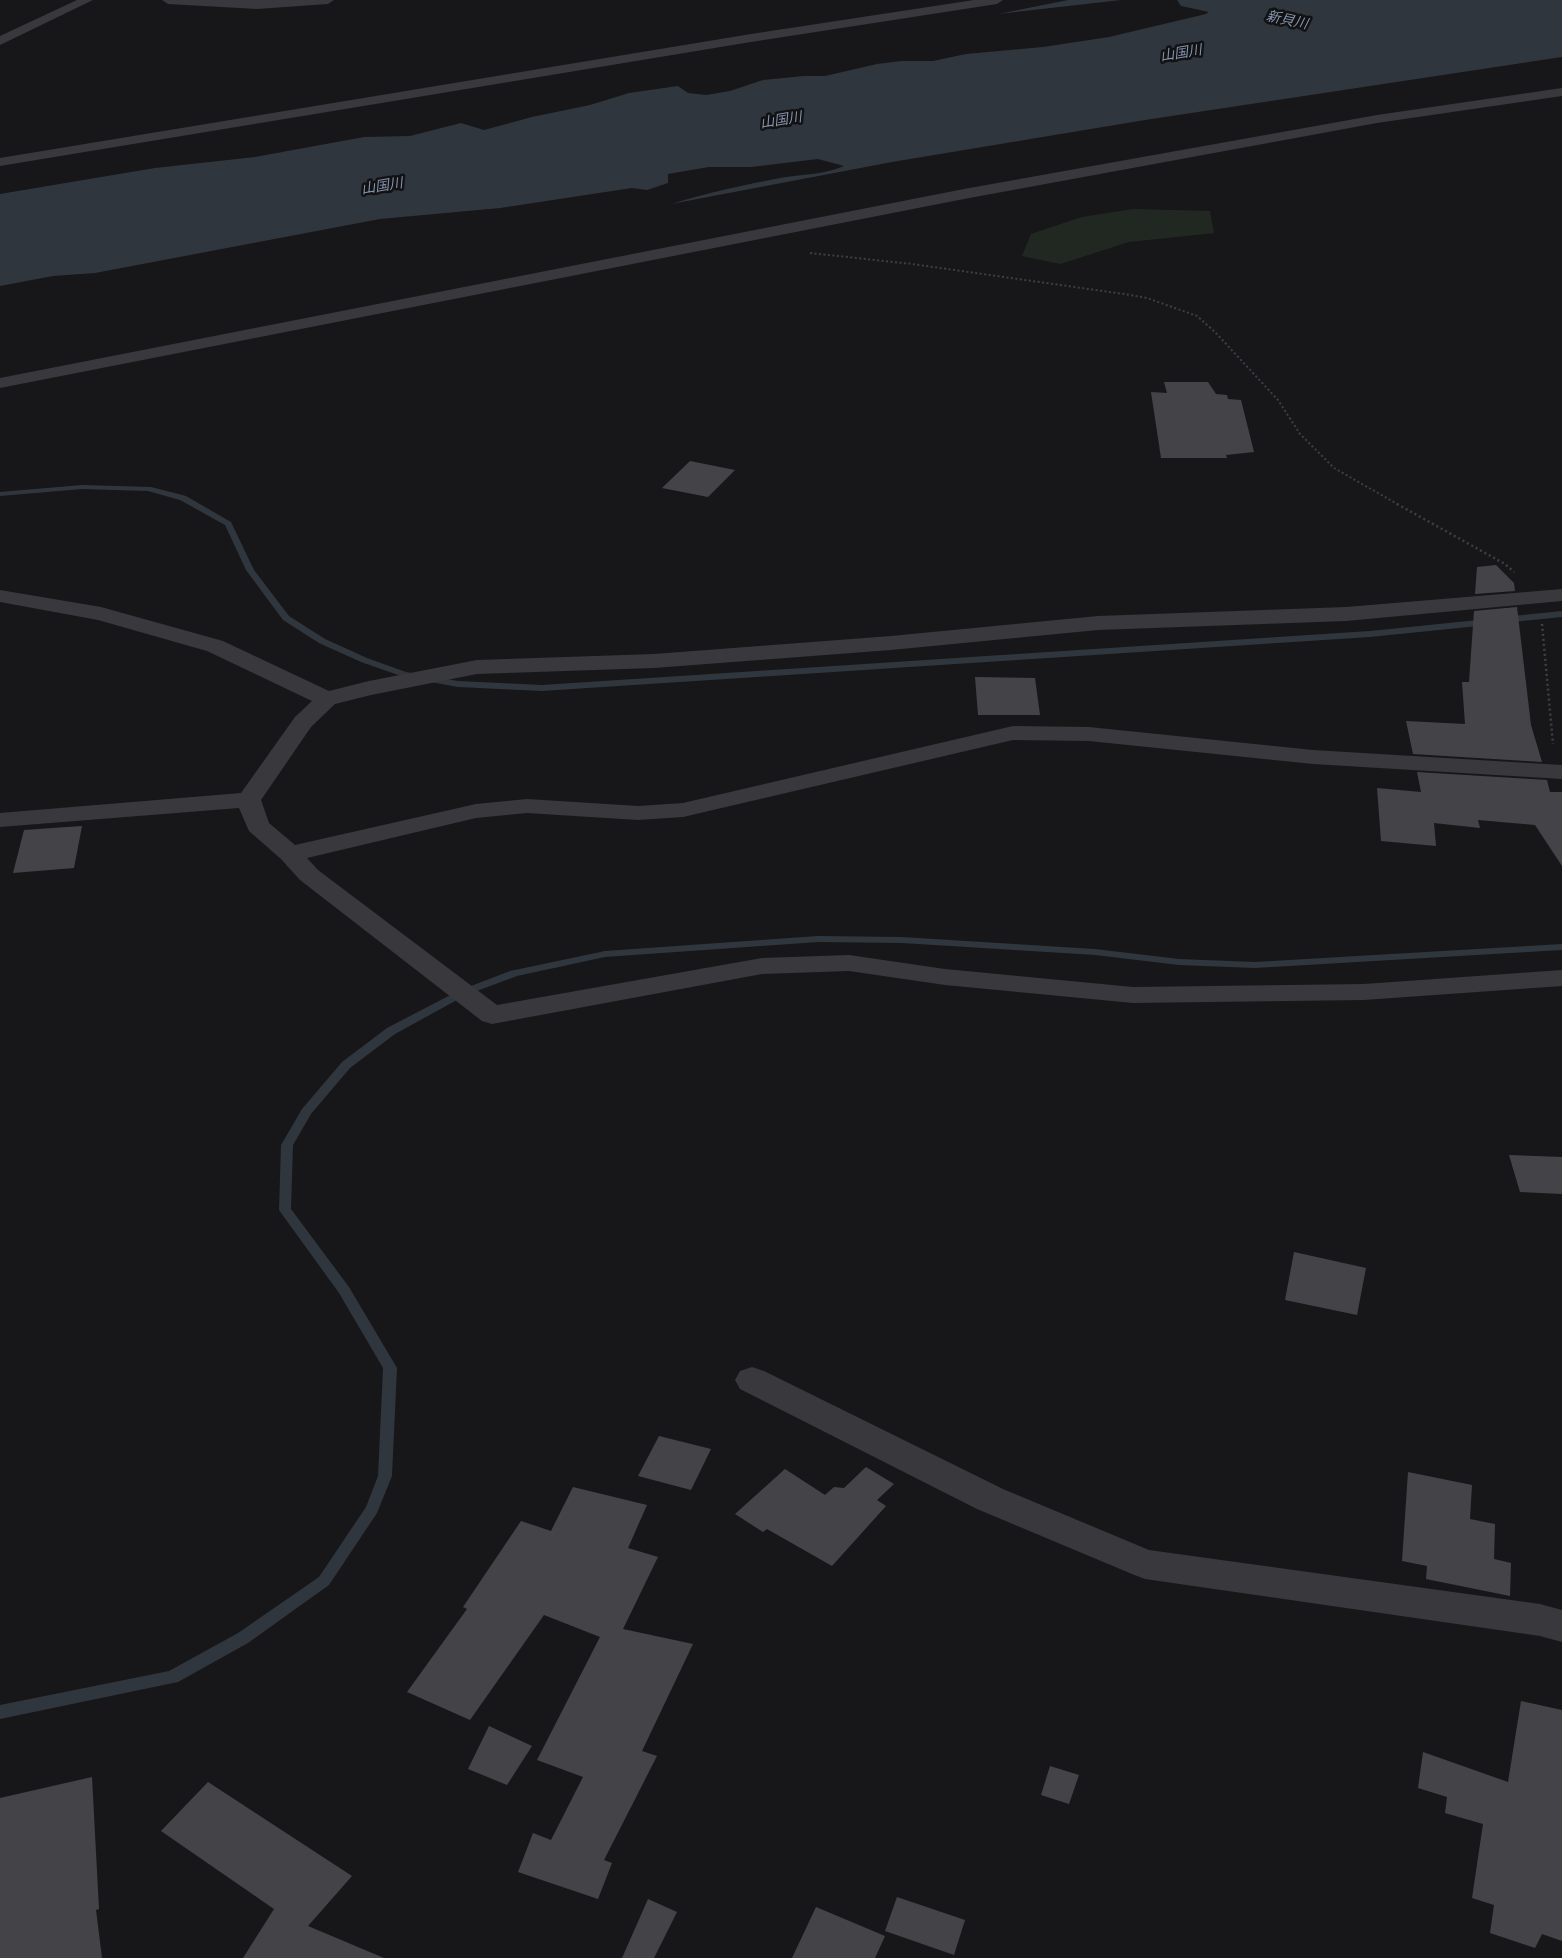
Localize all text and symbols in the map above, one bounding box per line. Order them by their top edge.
water label: 新貝川 [1265,7,1309,33]
water label: 山国川 [1159,41,1203,65]
water label: 山国川 [759,108,803,132]
water label: 山国川 [360,174,404,198]

